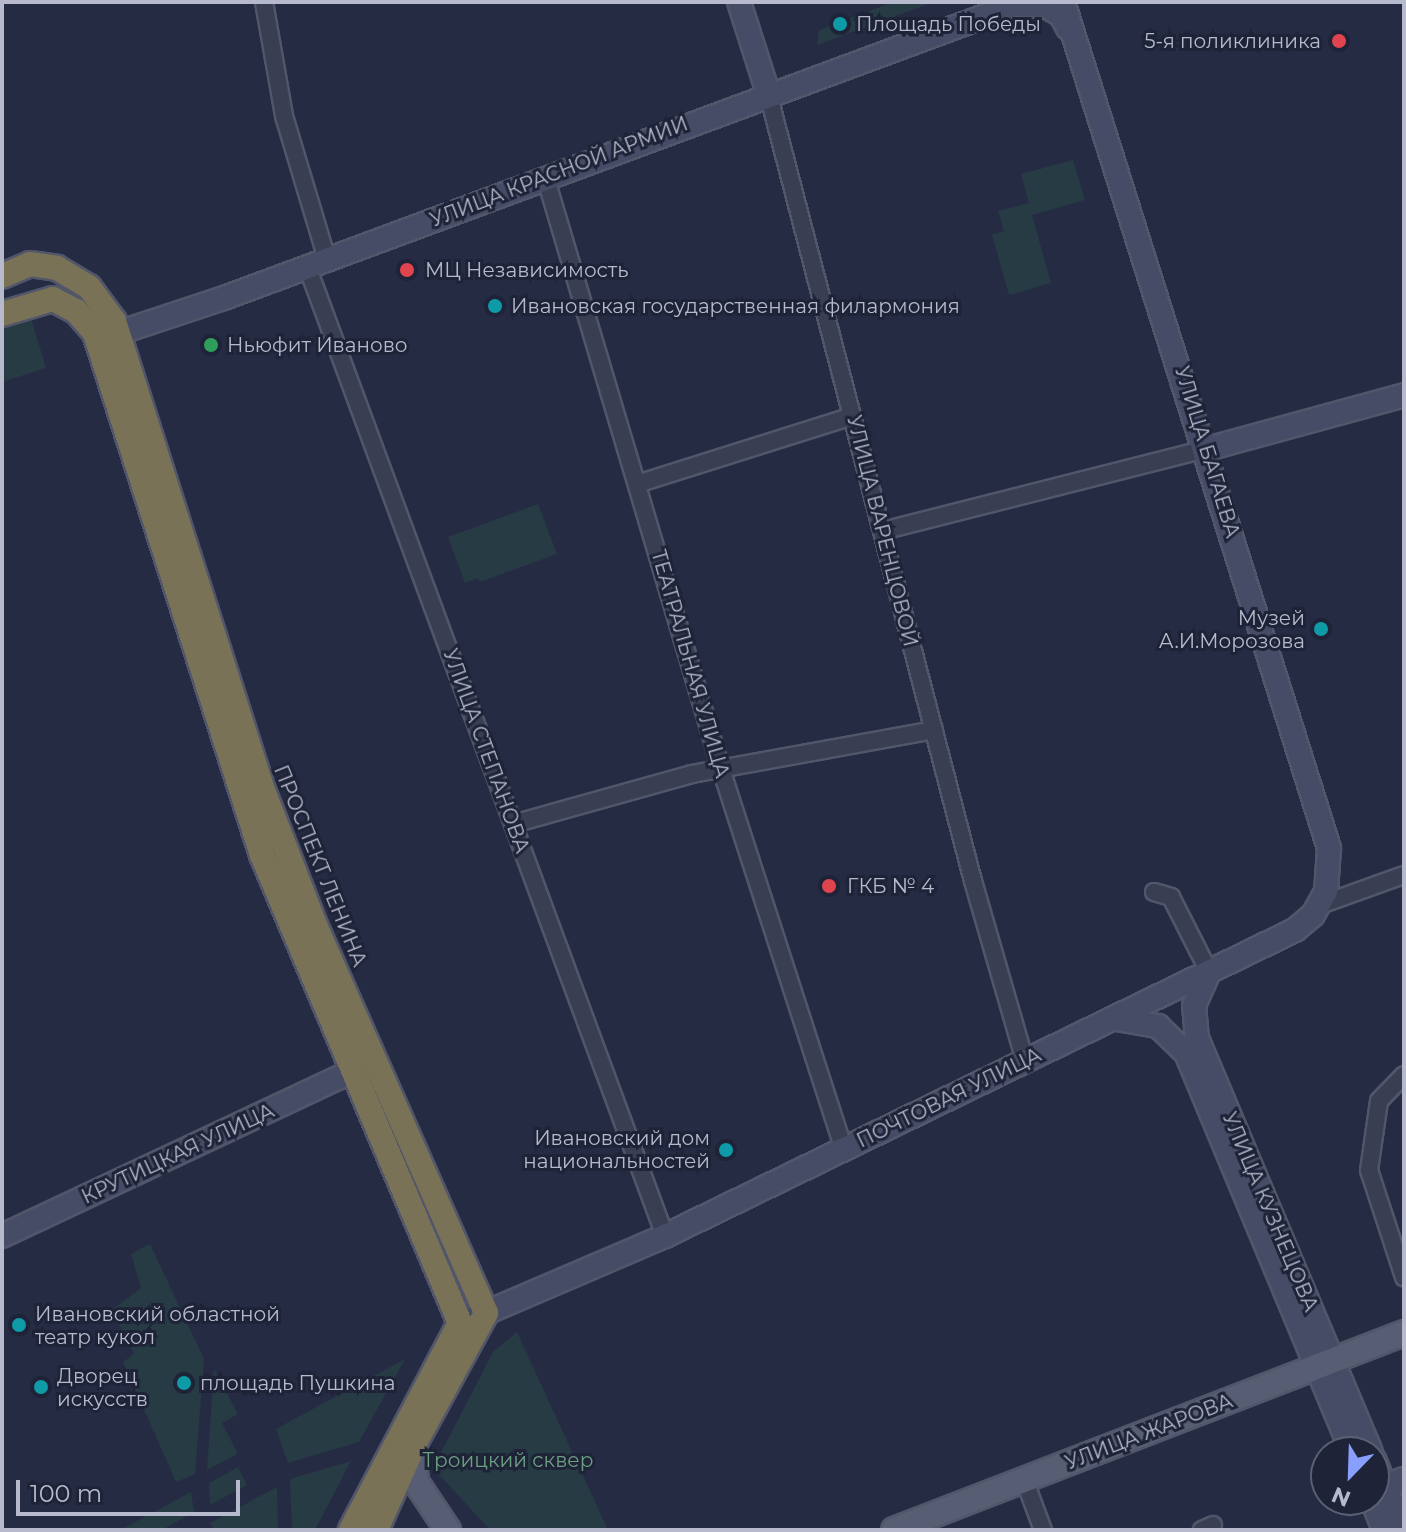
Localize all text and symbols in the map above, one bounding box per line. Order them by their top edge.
place label: Площадь Победы [856,12,1041,36]
marker: Площадь Победы [831,15,849,33]
place label: 5-я поликлиника [1144,29,1321,53]
marker: 5-я поликлиника [1328,30,1350,52]
street label: УЛИЦА КРАСНОЙ АРМИИ [427,112,691,232]
place label: МЦ Независимость [425,258,628,282]
marker: МЦ Независимость [396,259,418,281]
place label: Ивановская государственная филармония [511,294,960,318]
marker: Ивановская государственная филармония [486,297,504,315]
place label: Ньюфит Иваново [227,333,408,357]
marker: Ньюфит Иваново [202,336,220,354]
street label: УЛИЦА БАГАЕВА [1169,363,1245,541]
street label: УЛИЦА ВАРЕНЦОВОЙ [842,413,922,649]
street label: ТЕАТРАЛЬНАЯ УЛИЦА [646,547,734,781]
place label: Музей А.И.Морозова [1159,606,1305,653]
marker: Музей А.И.Морозова [1312,620,1330,638]
street label: УЛИЦА СТЕПАНОВА [438,646,534,856]
street label: ПРОСПЕКТ ЛЕНИНА [269,762,371,970]
place label: ГКБ № 4 [847,874,934,898]
marker: ГКБ № 4 [818,875,840,897]
street label: ПОЧТОВАЯ УЛИЦА [853,1043,1045,1153]
street label: КРУТИЦКАЯ УЛИЦА [78,1099,278,1209]
street label: УЛИЦА КУЗНЕЦОВА [1217,1109,1323,1315]
place label: Ивановский дом национальностей [523,1126,710,1173]
marker: Ивановский дом национальностей [717,1141,735,1159]
place label: Ивановский областной театр кукол [35,1302,280,1349]
marker: Ивановский областной театр кукол [10,1316,28,1334]
place label: Дворец искусств [57,1364,148,1411]
place label: площадь Пушкина [200,1371,395,1395]
marker: площадь Пушкина [175,1374,193,1392]
marker: Дворец искусств [32,1378,50,1396]
street label: УЛИЦА ЖАРОВА [1062,1389,1236,1475]
north arrow [1310,1436,1390,1516]
park label: Троицкий сквер [423,1448,593,1472]
scale bar [20,1464,244,1514]
text: 100 m [30,1479,102,1508]
text: N [1328,1481,1355,1513]

